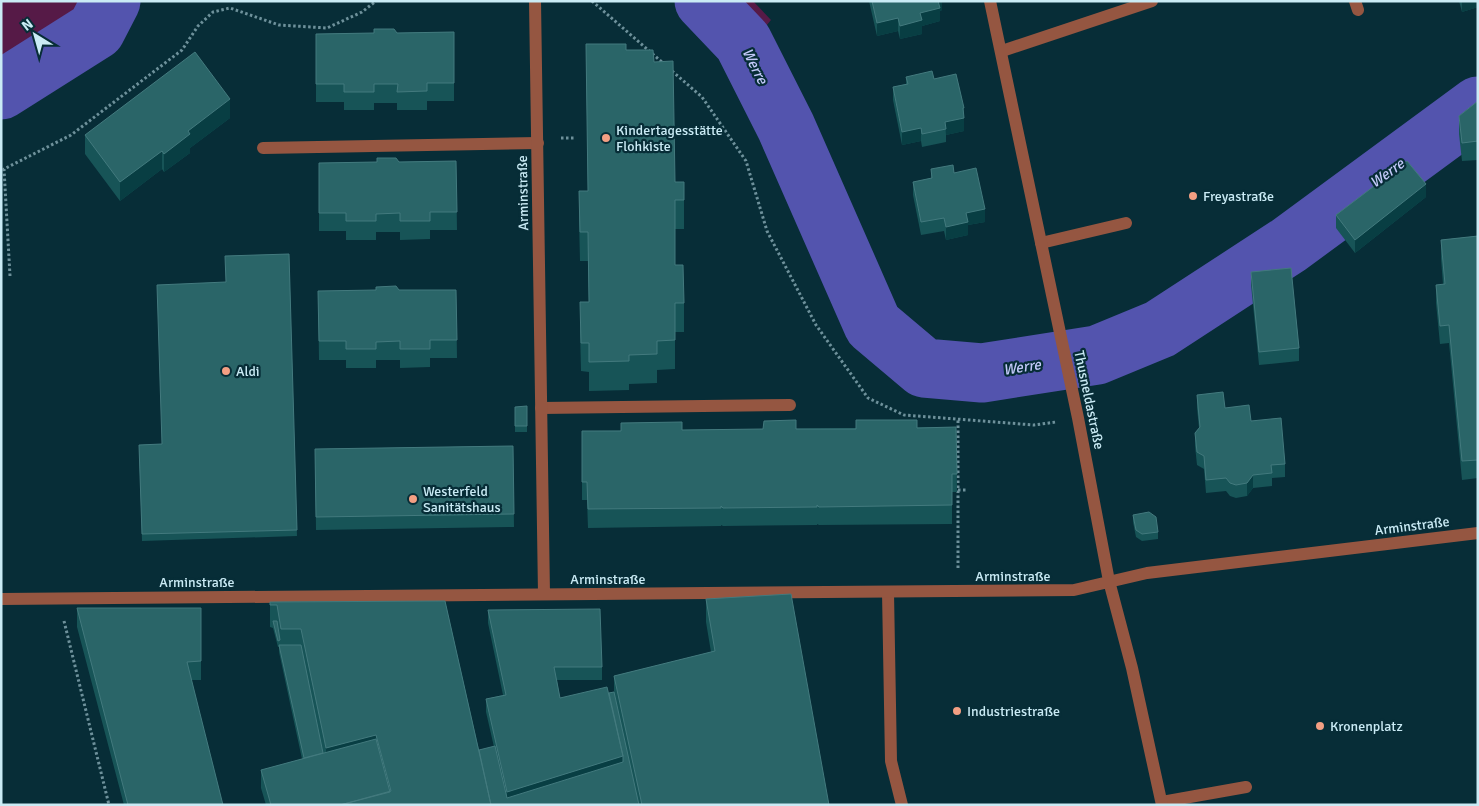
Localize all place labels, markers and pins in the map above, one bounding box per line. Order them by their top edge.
place label: Kindertagesstätte Flohkiste [616,122,723,155]
marker: Kindertagesstätte Flohkiste [600,132,612,144]
place label: Freyastraße [1203,188,1274,205]
marker: Freyastraße [1187,190,1199,202]
place label: Aldi [236,363,260,380]
marker: Aldi [220,365,232,377]
place label: Westerfeld Sanitätshaus [423,483,501,516]
marker: Westerfeld Sanitätshaus [407,493,419,505]
place label: Industriestraße [967,703,1060,720]
marker: Industriestraße [951,705,963,717]
place label: Kronenplatz [1330,718,1403,735]
marker: Kronenplatz [1314,720,1326,732]

